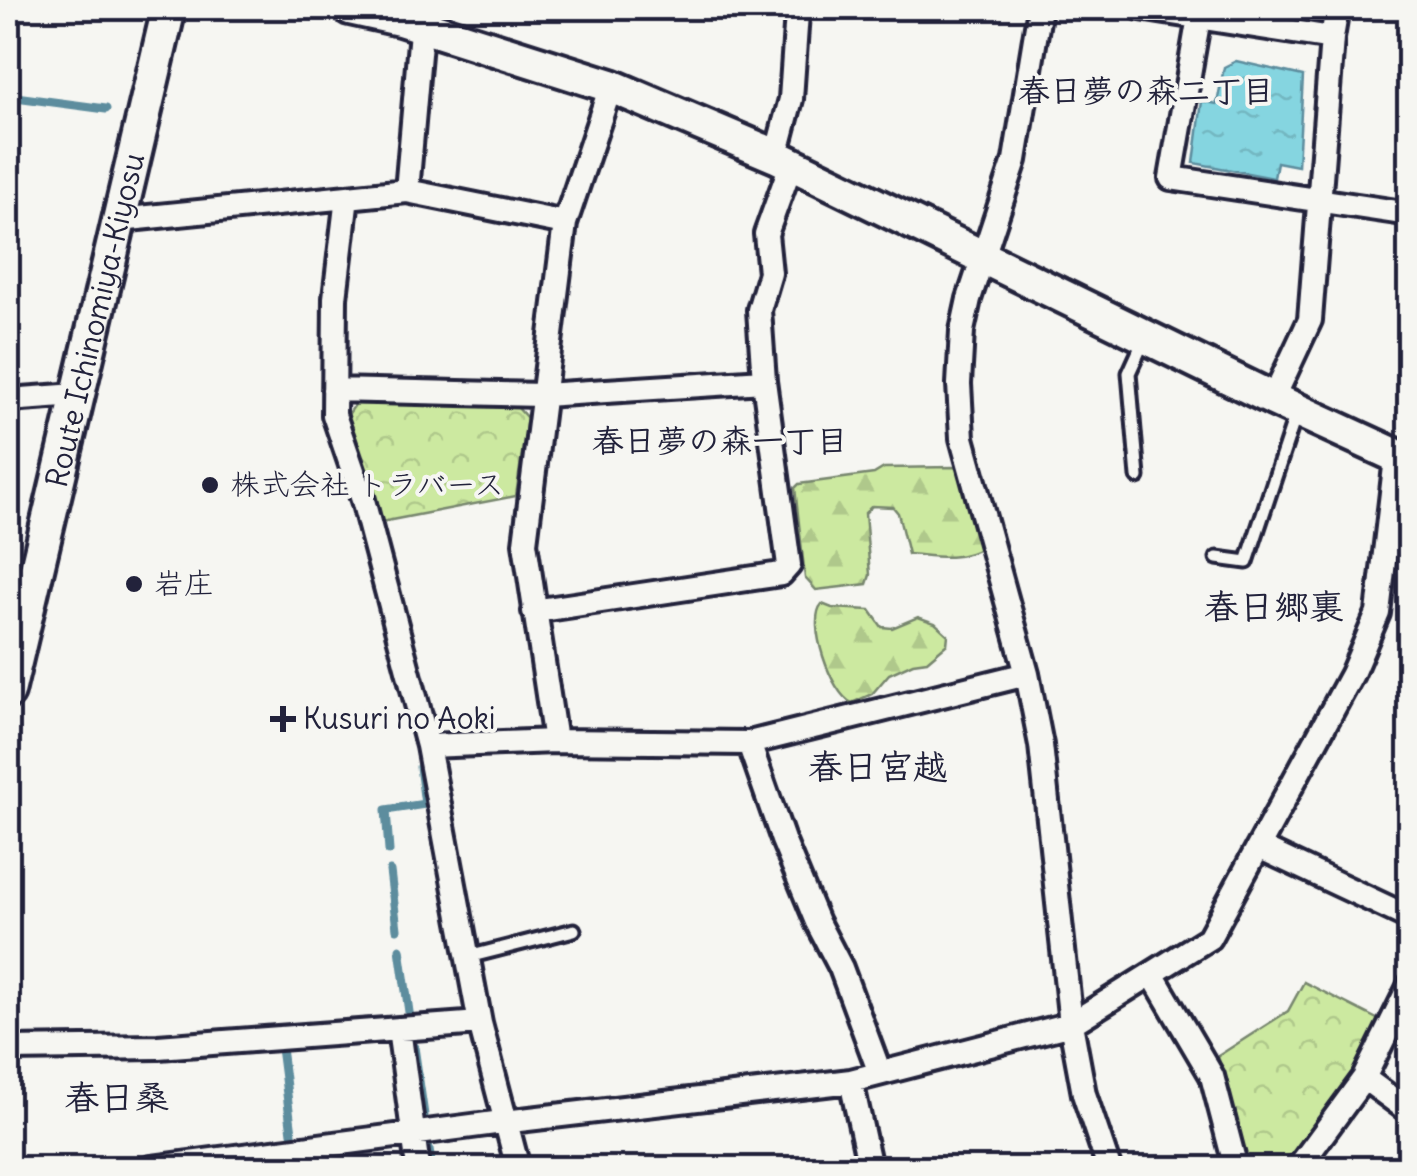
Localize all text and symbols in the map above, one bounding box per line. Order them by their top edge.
district label: 春日夢の森二丁目 [1018,70,1274,111]
street label: Route Ichinomiya-Kiyosu [37,149,152,491]
district label: 春日夢の森一丁目 [592,420,848,461]
place label: 株式会社 トラバース [230,465,504,503]
marker: 株式会社 トラバース [199,474,221,496]
place label: 岩庄 [154,564,214,602]
marker: 岩庄 [123,573,145,595]
district label: 春日郷裏 [1204,584,1344,628]
place label: Kusuri no Aoki [303,699,496,737]
marker: Kusuri no Aoki [272,708,294,730]
district label: 春日宮越 [808,744,948,788]
district label: 春日桑 [64,1075,170,1119]

